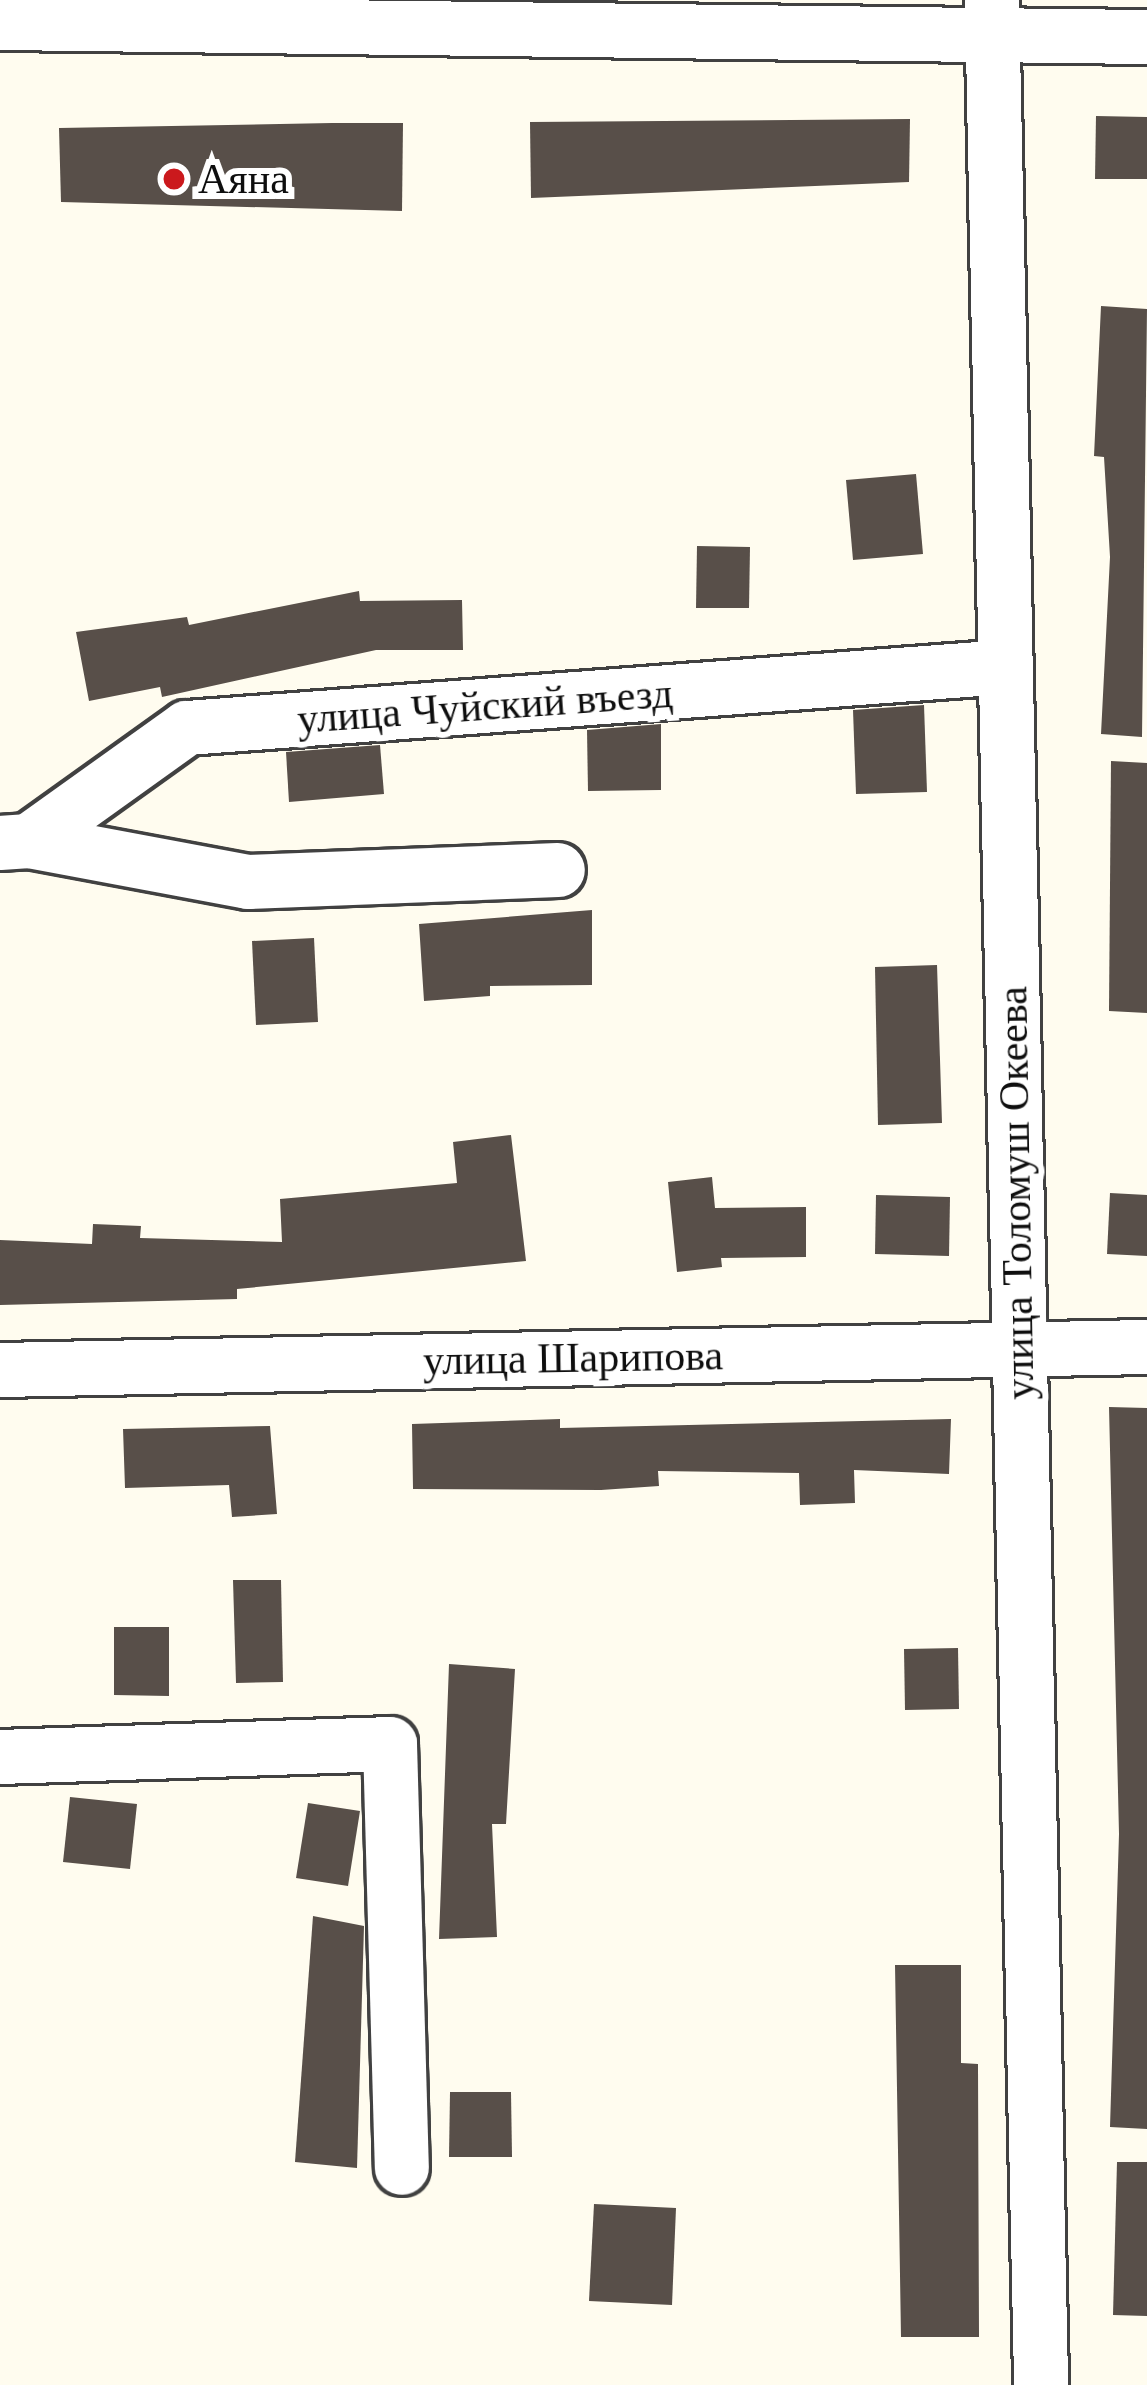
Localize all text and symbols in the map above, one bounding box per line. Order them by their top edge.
place label: Аяна [198,154,289,204]
marker: Аяна [161,166,187,192]
street label: улица Чуйский въезд [296,668,674,744]
street label: улица Толомуш Океева [987,986,1045,1400]
street label: улица Шарипова [423,1330,723,1386]

